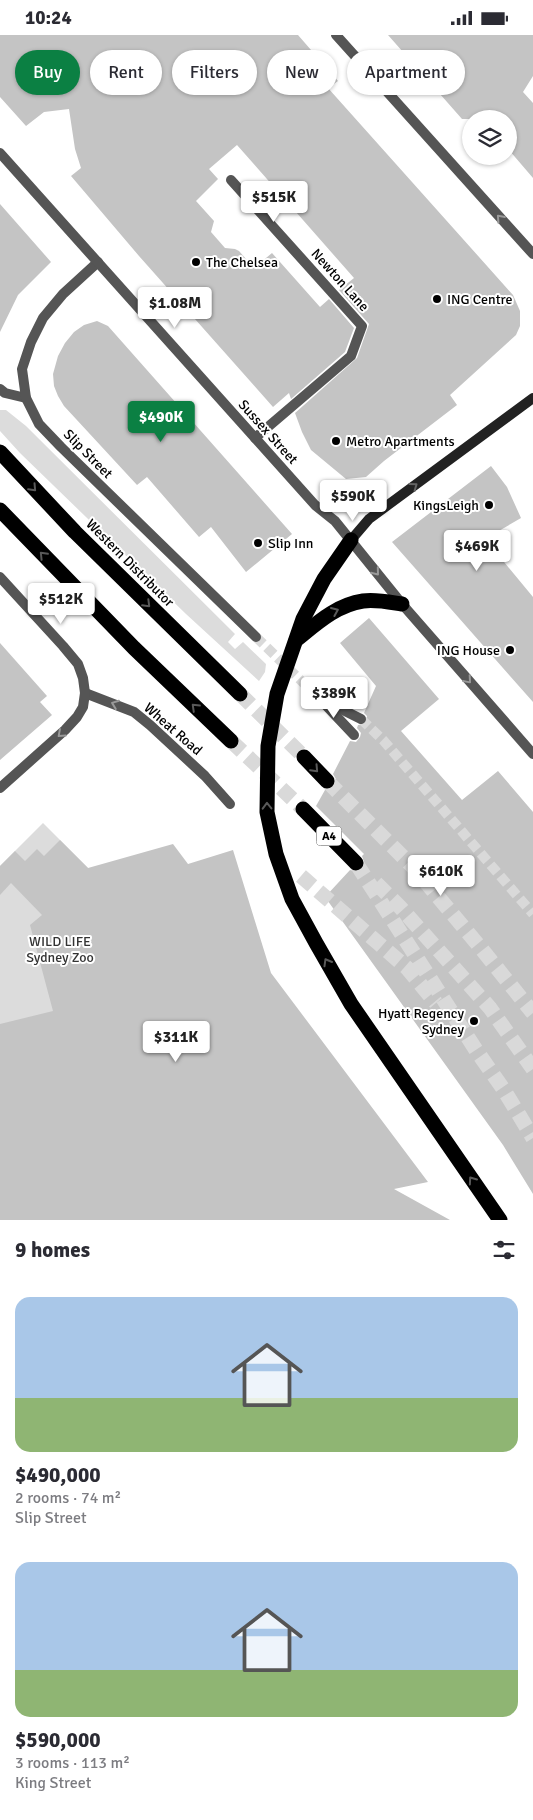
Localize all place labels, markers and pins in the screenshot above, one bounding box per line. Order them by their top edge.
pin: $515K [239,181,309,223]
place label: The Chelsea [206,254,278,271]
marker: The Chelsea [190,256,202,268]
pin: $1.08M [134,287,216,329]
place label: ING Centre [447,291,513,308]
marker: ING Centre [431,293,443,305]
pin: $490K [126,401,196,443]
place label: Metro Apartments [346,433,455,450]
marker: Metro Apartments [330,435,342,447]
pin: $590K [318,479,388,522]
place label: KingsLeigh [413,497,479,514]
marker: KingsLeigh [483,499,495,511]
pin: $469K [442,529,512,572]
place label: Slip Inn [268,535,314,552]
marker: Slip Inn [252,537,264,549]
pin: $512K [26,583,96,625]
place label: ING House [437,642,500,659]
marker: ING House [504,644,516,656]
pin: $389K [299,677,369,719]
pin: $610K [406,855,476,897]
place label: Hyatt Regency Sydney [378,1005,464,1038]
marker: Hyatt Regency Sydney [468,1015,480,1027]
pin: $311K [141,1021,211,1063]

